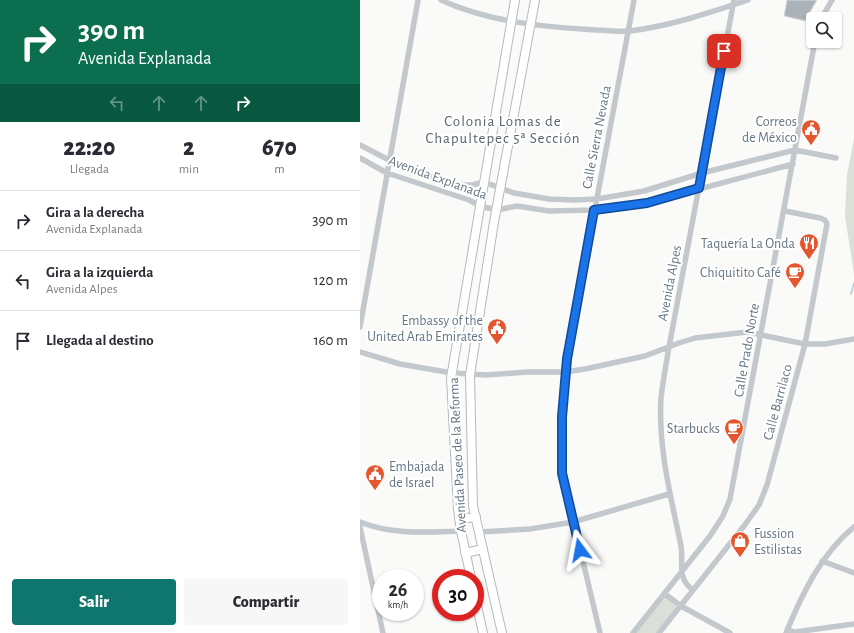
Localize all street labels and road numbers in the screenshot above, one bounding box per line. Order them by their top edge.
street label: Calle Sierra Nevada [580,84,614,190]
street label: Avenida Explanada [386,154,489,202]
street label: Avenida Alpes [656,244,684,322]
street label: Calle Prado Norte [732,302,762,398]
street label: Calle Barrilaco [761,363,795,442]
street label: Avenida Paseo de la Reforma [447,376,469,533]

